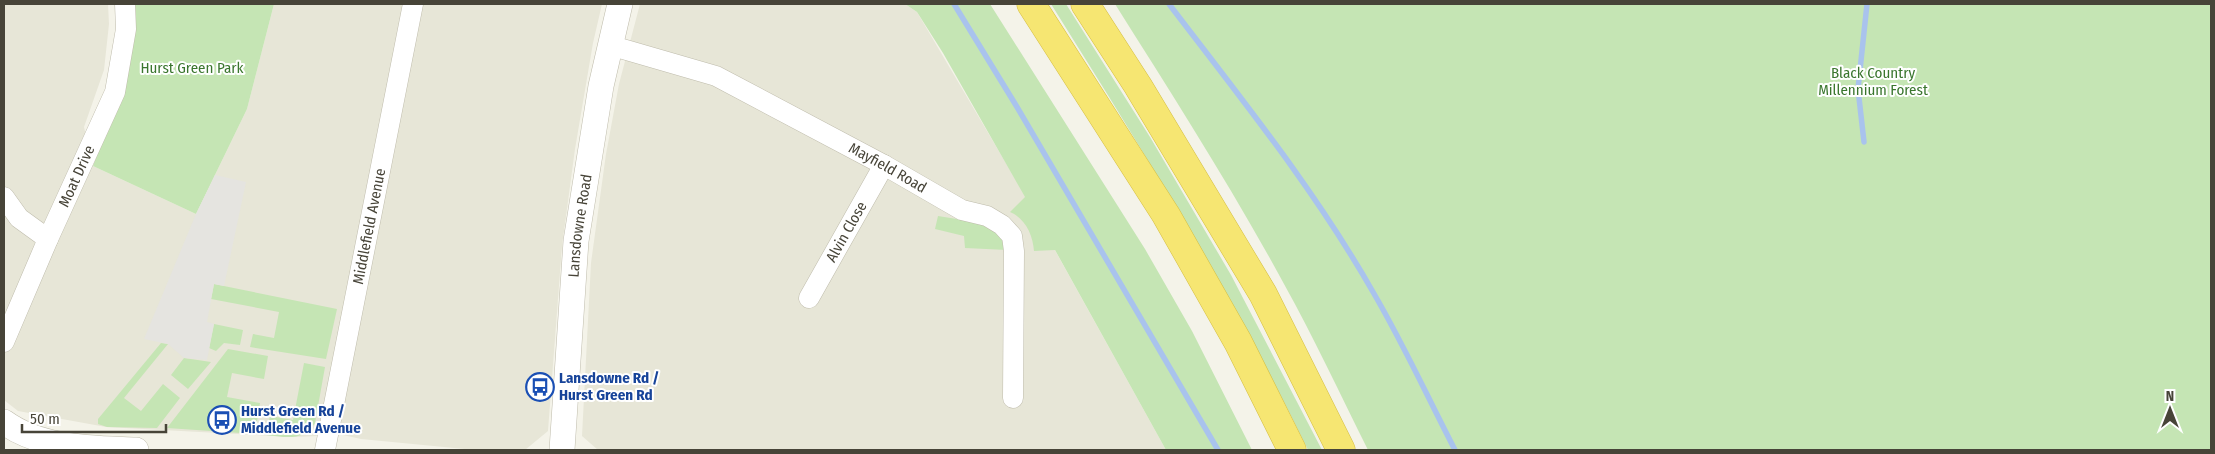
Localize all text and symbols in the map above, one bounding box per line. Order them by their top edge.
park label: Hurst Green Park [140,59,244,77]
park label: Black Country Millennium Forest [1818,64,1928,99]
street label: Mayfield Road [846,139,930,197]
street label: Moat Drive [55,142,98,210]
street label: Middlefield Avenue [349,167,389,286]
street label: Lansdowne Road [565,173,596,278]
street label: Alvin Close [822,198,871,265]
place label: Lansdowne Rd / Hurst Green Rd [559,369,659,404]
bus stop icon: Lansdowne Rd / Hurst Green Rd [525,372,555,402]
north arrow [2145,384,2195,434]
text: N [2166,388,2174,405]
scale bar [22,402,166,434]
place label: Hurst Green Rd / Middlefield Avenue [241,402,361,437]
bus stop icon: Hurst Green Rd / Middlefield Avenue [207,405,237,435]
text: 50 m [30,410,60,428]

